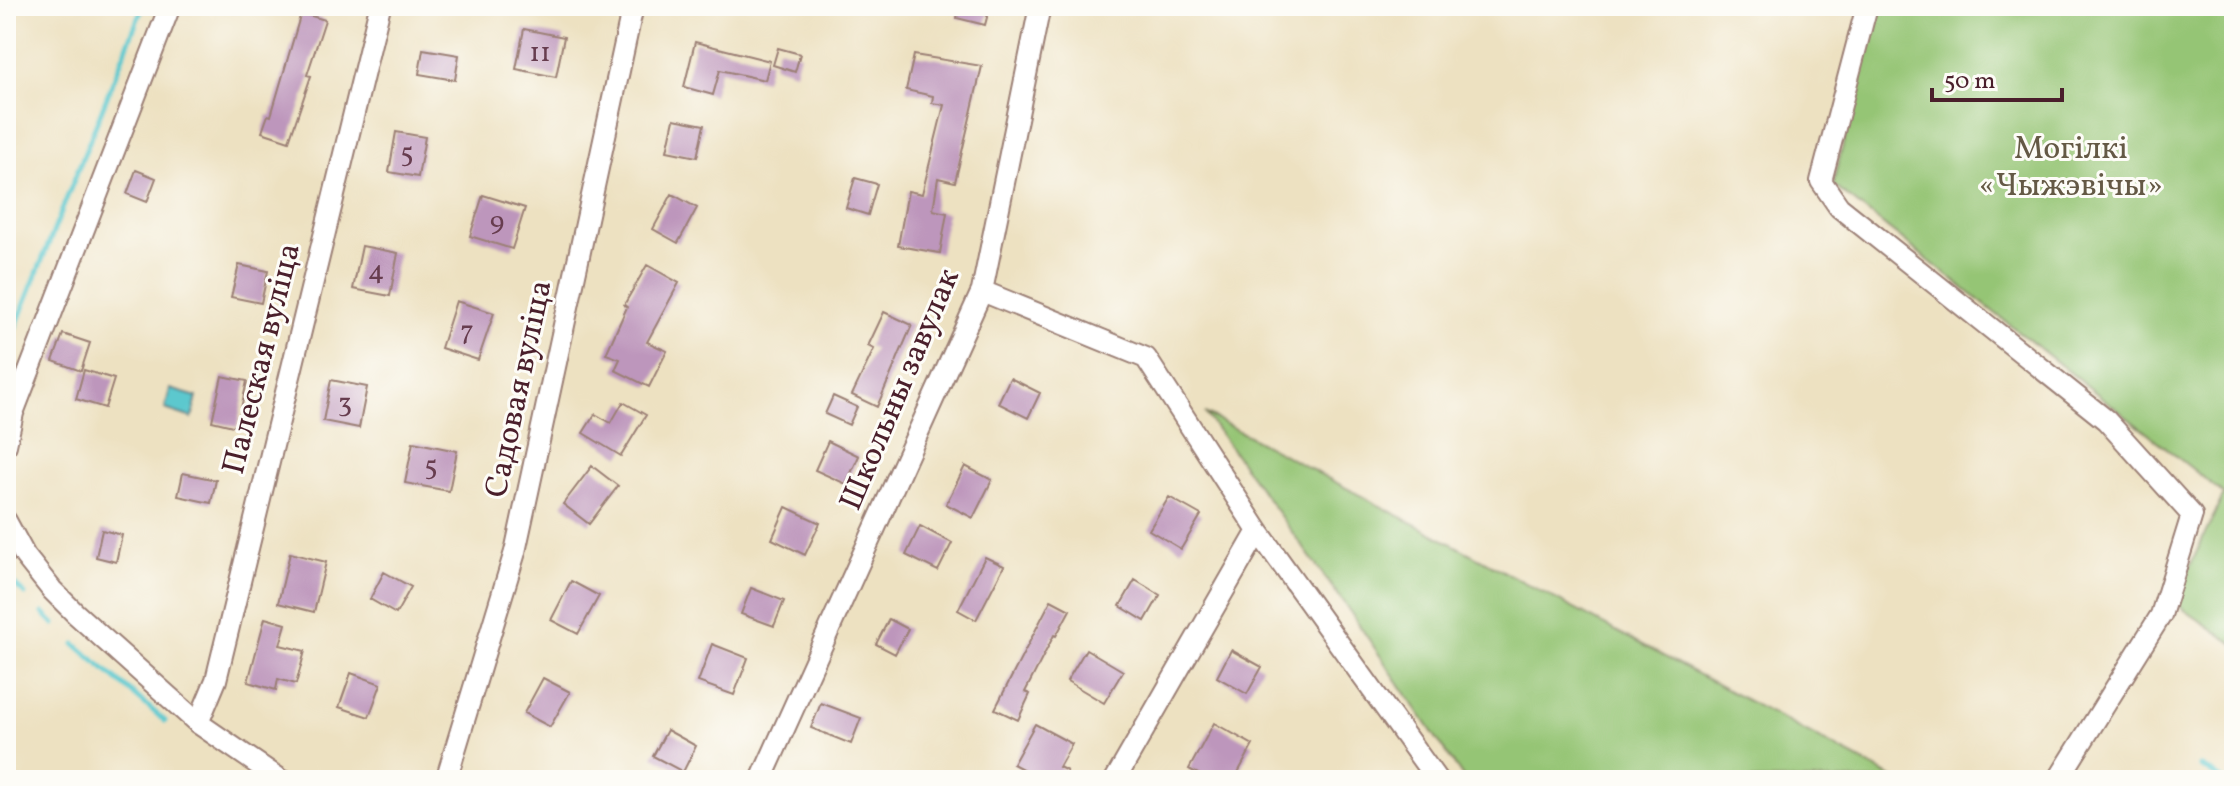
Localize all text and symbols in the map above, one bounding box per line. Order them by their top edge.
house number: 11 [529,34,551,73]
scale bar [1932,52,2062,102]
text: 50 m [1944,65,1996,99]
park label: Могілкі «Чыжэвічы» [1979,128,2163,209]
house number: 5 [400,135,414,174]
house number: 9 [490,203,504,242]
street label: Палеская вуліца [213,239,313,479]
house number: 4 [368,252,384,291]
street label: Школьны завулак [830,262,972,518]
street label: Садовая вуліца [475,276,565,502]
house number: 7 [460,312,474,351]
house number: 3 [338,385,352,424]
house number: 5 [424,448,438,487]

